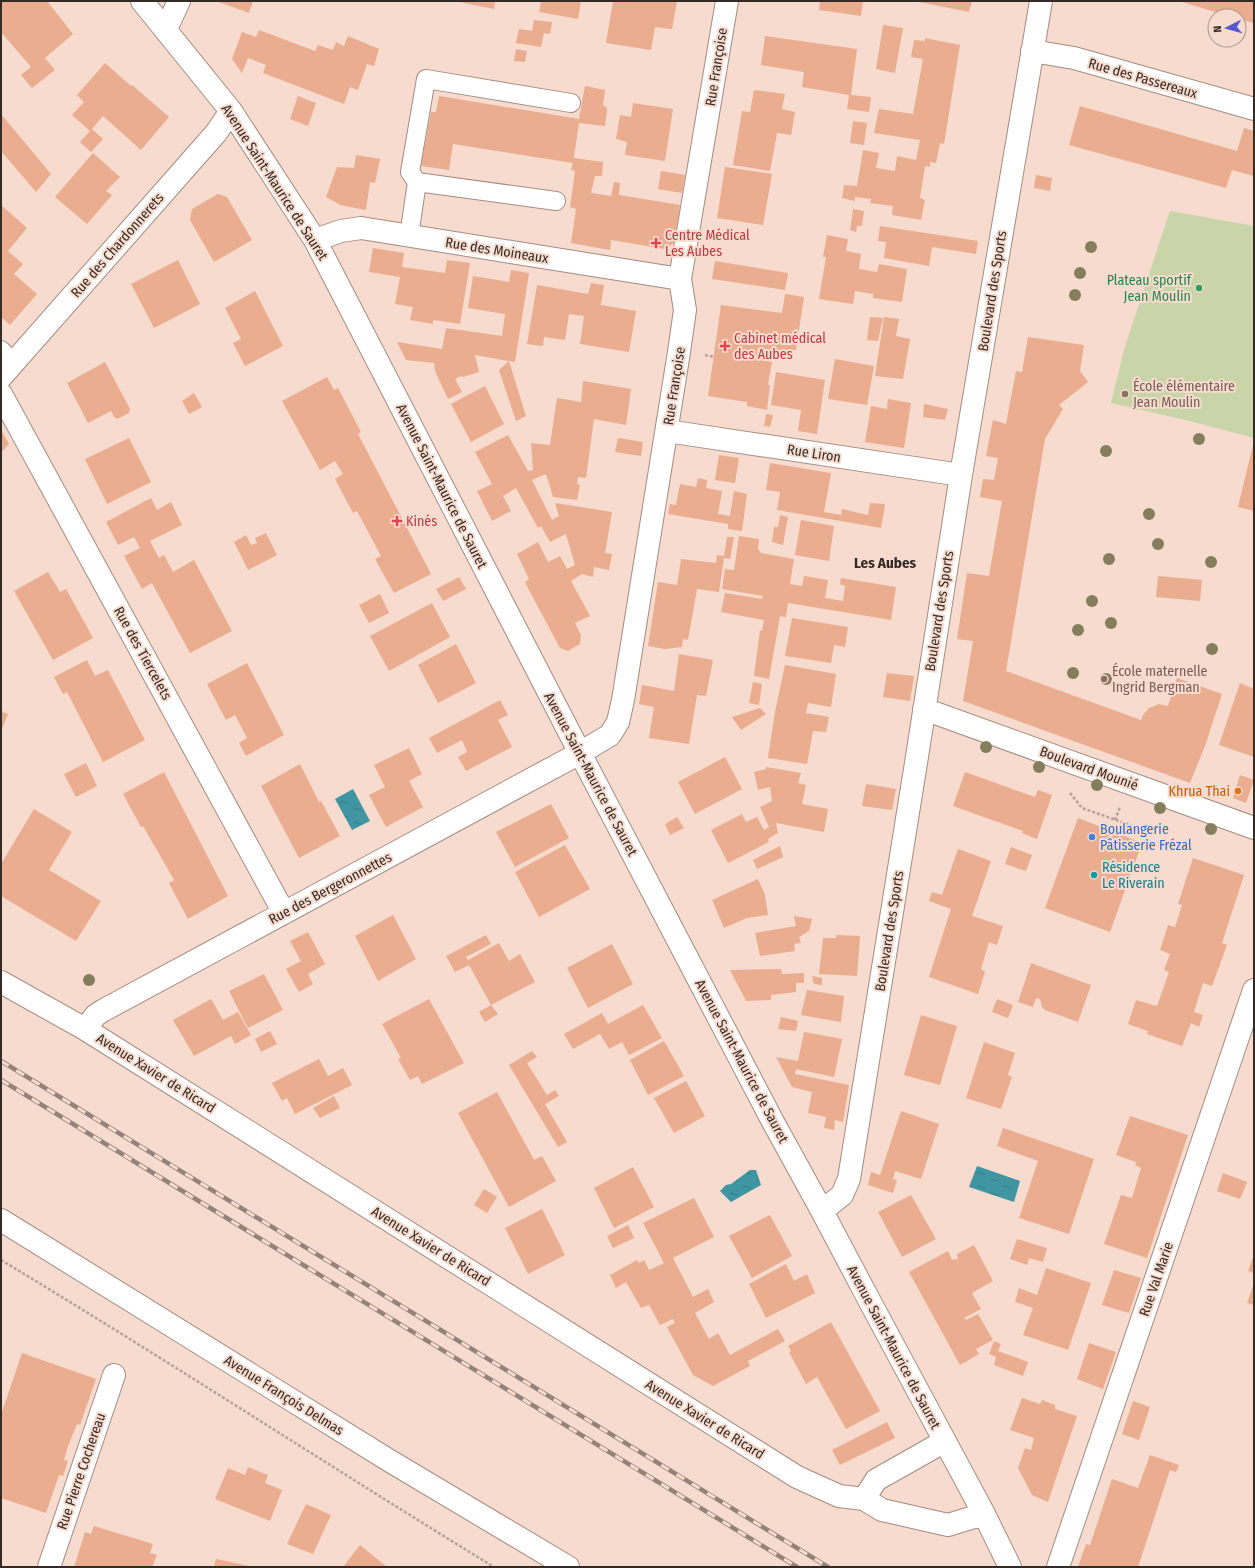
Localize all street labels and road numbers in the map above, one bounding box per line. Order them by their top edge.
street label: Rue Françoise [702,27,731,107]
street label: Rue des Passereaux [1086,55,1200,102]
street label: Avenue Saint-Maurice de Sauret [218,101,332,264]
street label: Rue des Chardonnerets [67,190,167,301]
street label: Boulevard des Sports [975,230,1010,353]
street label: Rue des Moineaux [444,234,551,267]
street label: Rue Françoise [660,346,689,426]
street label: Avenue Saint-Maurice de Sauret [393,401,491,572]
street label: Rue Liron [786,441,842,466]
street label: Boulevard des Sports [922,550,957,673]
street label: Rue des Tiercelets [110,604,175,703]
street label: Avenue Saint-Maurice de Sauret [540,690,641,859]
street label: Boulevard Mounié [1037,743,1140,794]
street label: Rue des Bergeronnettes [266,849,395,928]
street label: Boulevard des Sports [872,870,907,993]
street label: Avenue Saint-Maurice de Sauret [691,977,792,1146]
street label: Avenue Xavier de Ricard [93,1030,218,1117]
street label: Avenue Xavier de Ricard [368,1203,493,1290]
street label: Rue Val Marie [1136,1240,1177,1319]
street label: Avenue Saint-Maurice de Sauret [843,1263,944,1432]
street label: Avenue François Delmas [221,1352,347,1439]
street label: Avenue Xavier de Ricard [642,1376,767,1463]
street label: Rue Pierre Cochereau [53,1410,109,1532]

